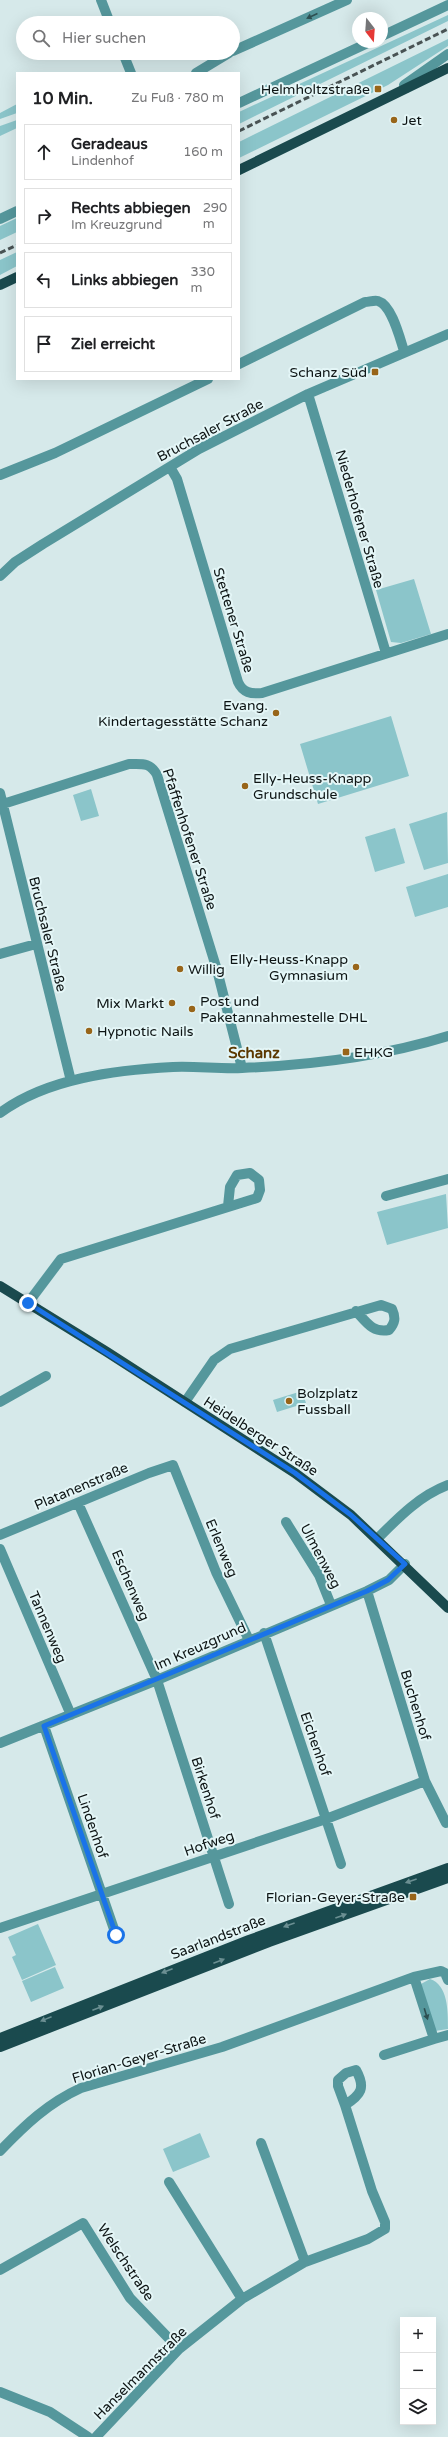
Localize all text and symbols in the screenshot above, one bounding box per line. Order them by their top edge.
north arrow [352,12,388,48]
one-way arrow [306,13,317,19]
search box [16,16,240,60]
icon: search [30,27,52,49]
text: Hier suchen [62,29,146,47]
place label: Helmholtzstraße [261,81,370,98]
marker: Helmholtzstraße [373,84,383,94]
text: 10 Min. [32,88,93,109]
text: Zu Fuß · 780 m [131,90,224,106]
place label: Jet [402,112,422,129]
marker: Jet [389,115,399,125]
text: Geradeaus [71,135,148,153]
icon: ahead [33,141,55,163]
text: 160 m [183,144,223,160]
text: Lindenhof [71,153,134,169]
text: Rechts abbiegen [71,199,191,217]
text: 290 m [203,200,227,232]
icon: right [33,205,55,227]
text: Im Kreuzgrund [71,217,162,233]
text: 330 m [190,264,215,296]
icon: left [33,269,55,291]
text: Links abbiegen [71,271,178,289]
icon: arrive [33,333,55,355]
text: Ziel erreicht [71,335,155,353]
place label: Schanz Süd [290,364,367,381]
marker: Schanz Süd [370,367,380,377]
street label: Bruchsaler Straße [154,395,266,466]
street label: Niederhofener Straße [332,448,387,590]
street label: Stettener Straße [209,566,258,675]
place label: Evang. Kindertagesstätte Schanz [98,697,268,730]
marker: Evang. Kindertagesstätte Schanz [271,708,281,718]
street label: Pfaffenhofener Straße [159,766,220,912]
place label: Elly-Heuss-Knapp Grundschule [253,770,372,803]
marker: Elly-Heuss-Knapp Grundschule [240,781,250,791]
street label: Bruchsaler Straße [25,875,70,993]
place label: Elly-Heuss-Knapp Gymnasium [230,951,348,984]
place label: Willig [188,961,225,978]
marker: Elly-Heuss-Knapp Gymnasium [351,962,361,972]
marker: Willig [175,964,185,974]
place label: Post und Paketannahmestelle DHL [200,993,367,1026]
place label: Mix Markt [96,995,165,1012]
marker: Mix Markt [167,998,177,1008]
marker: Post und Paketannahmestelle DHL [187,1004,197,1014]
place label: Hypnotic Nails [97,1023,194,1040]
marker: Hypnotic Nails [84,1026,94,1036]
district label: Schanz [228,1044,280,1062]
place label: EHKG [354,1044,393,1061]
marker: EHKG [341,1047,351,1057]
route end [19,1294,37,1312]
place label: Bolzplatz Fussball [297,1385,358,1418]
street label: Heidelberger Straße [200,1393,321,1480]
marker: Bolzplatz Fussball [284,1396,294,1406]
street label: Platanenstraße [32,1459,131,1514]
street label: Erlenweg [202,1516,241,1580]
street label: Ulmenweg [296,1521,345,1592]
street label: Eschenweg [108,1547,153,1623]
street label: Tannenweg [25,1589,70,1666]
street label: Im Kreuzgrund [152,1619,249,1674]
street label: Buchenhof [397,1668,434,1743]
street label: Eichenhof [297,1710,335,1779]
street label: Birkenhof [187,1755,224,1822]
street label: Lindenhof [73,1791,112,1862]
street label: Hofweg [182,1827,236,1860]
one-way arrow [405,1879,417,1885]
place label: Florian-Geyer-Straße [266,1889,405,1906]
marker: Florian-Geyer-Straße [408,1892,418,1902]
street label: Saarlandstraße [168,1912,268,1963]
one-way arrow [336,1913,348,1919]
one-way arrow [282,1923,294,1929]
route start [107,1926,125,1944]
one-way arrow [214,1958,226,1964]
one-way arrow [161,1969,173,1975]
one-way arrow [92,2004,104,2010]
one-way arrow [423,2009,429,2021]
one-way arrow [40,2016,52,2022]
street label: Florian-Geyer-Straße [70,2030,208,2087]
street label: Welschstraße [94,2220,158,2304]
map controls [400,2317,436,2425]
button: + [400,2317,436,2353]
street label: Hanselmannstraße [90,2323,190,2423]
button: − [400,2353,436,2389]
button: layers [400,2389,436,2425]

